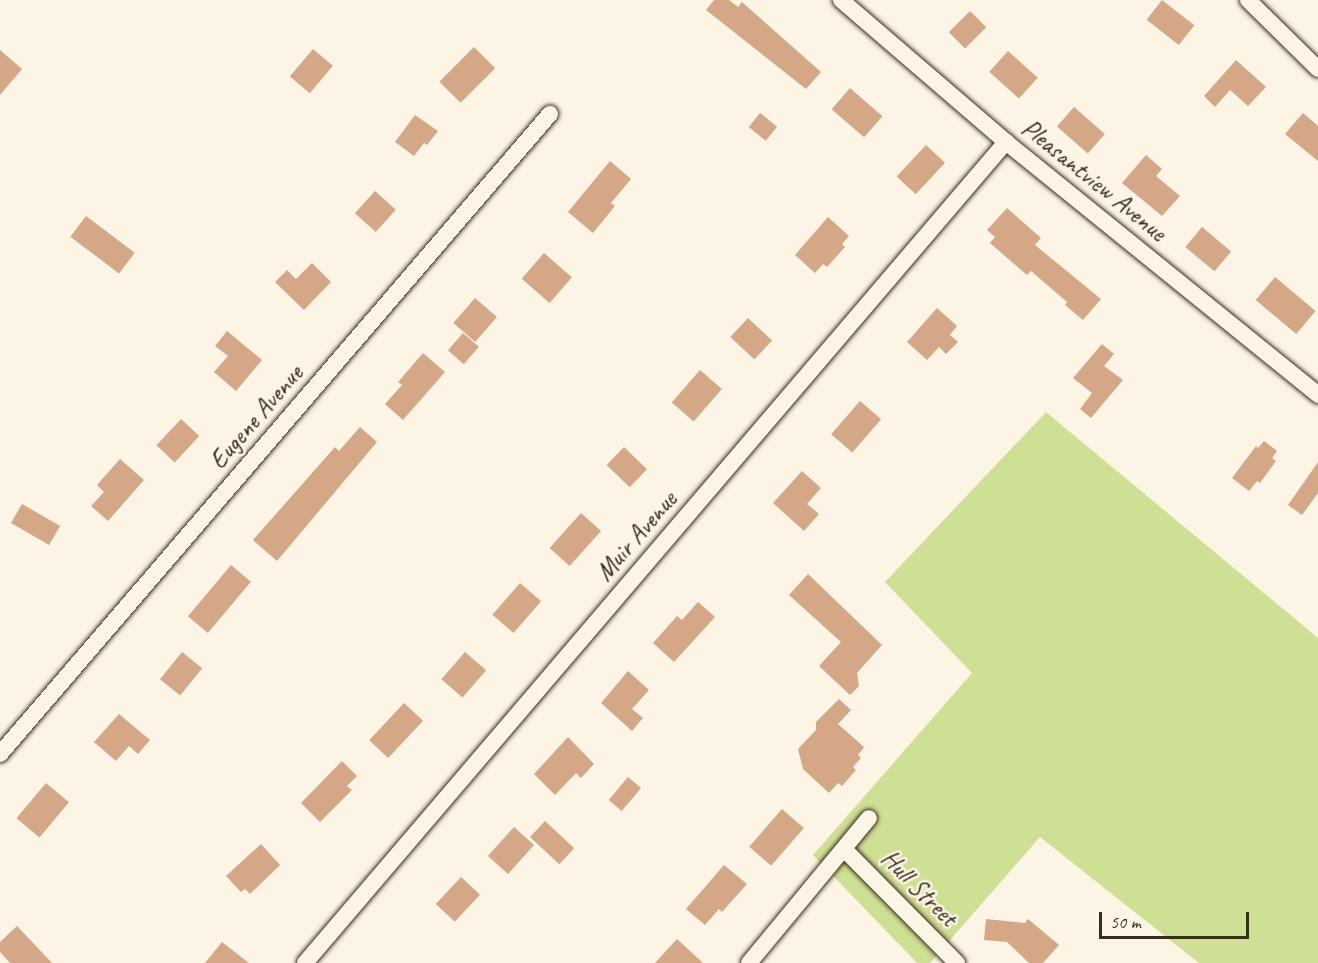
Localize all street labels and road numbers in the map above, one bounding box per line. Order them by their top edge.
street label: Pleasantview Avenue [1015,112,1173,248]
street label: Eugene Avenue [202,359,310,475]
street label: Muir Avenue [589,485,683,587]
street label: Hull Street [874,843,964,933]

